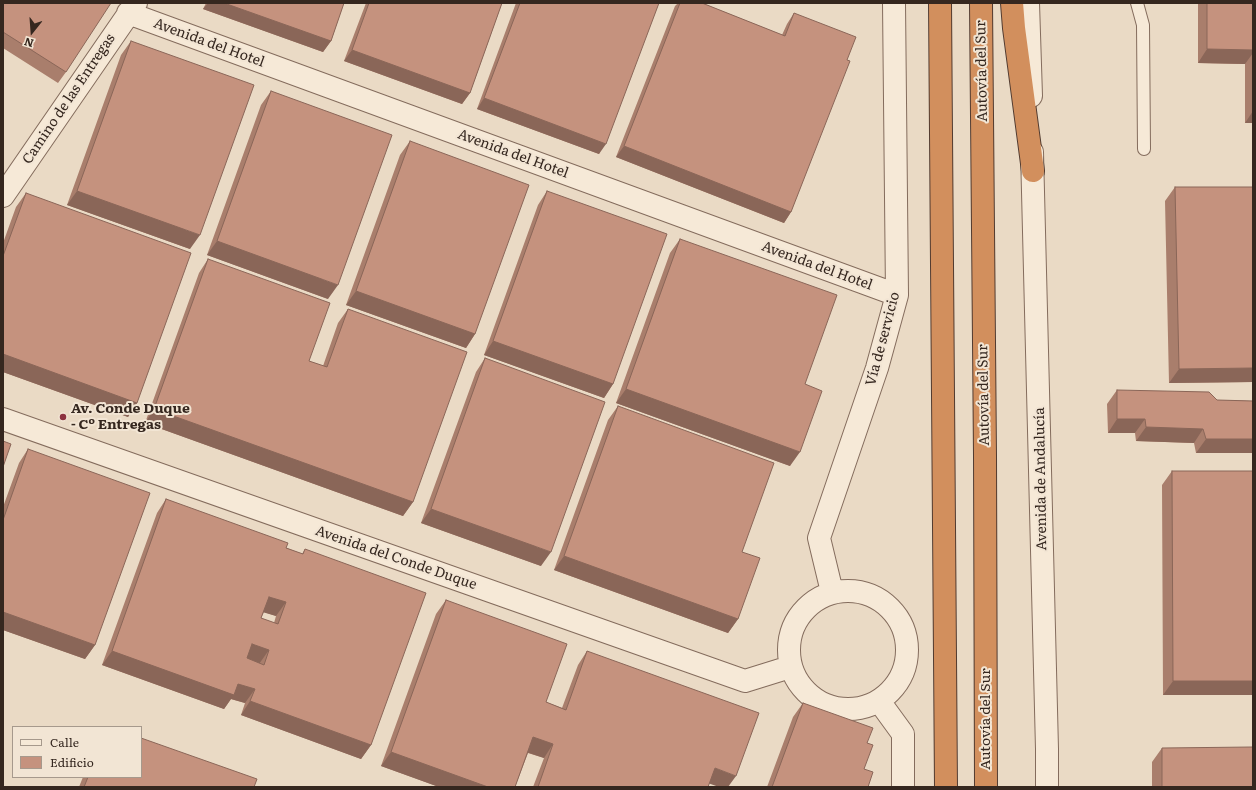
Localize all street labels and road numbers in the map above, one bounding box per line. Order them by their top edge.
street label: Avenida del Hotel [151,15,267,71]
street label: Autovía del Sur [973,20,991,122]
street label: Camino de las Entregas [19,31,119,167]
street label: Avenida del Hotel [455,126,571,182]
street label: Avenida del Hotel [759,238,875,294]
street label: Vía de servicio [862,290,904,388]
street label: Autovía del Sur [975,344,993,446]
street label: Avenida de Andalucía [1031,407,1051,551]
street label: Avenida del Conde Duque [313,522,479,594]
street label: Autovía del Sur [978,668,994,770]

